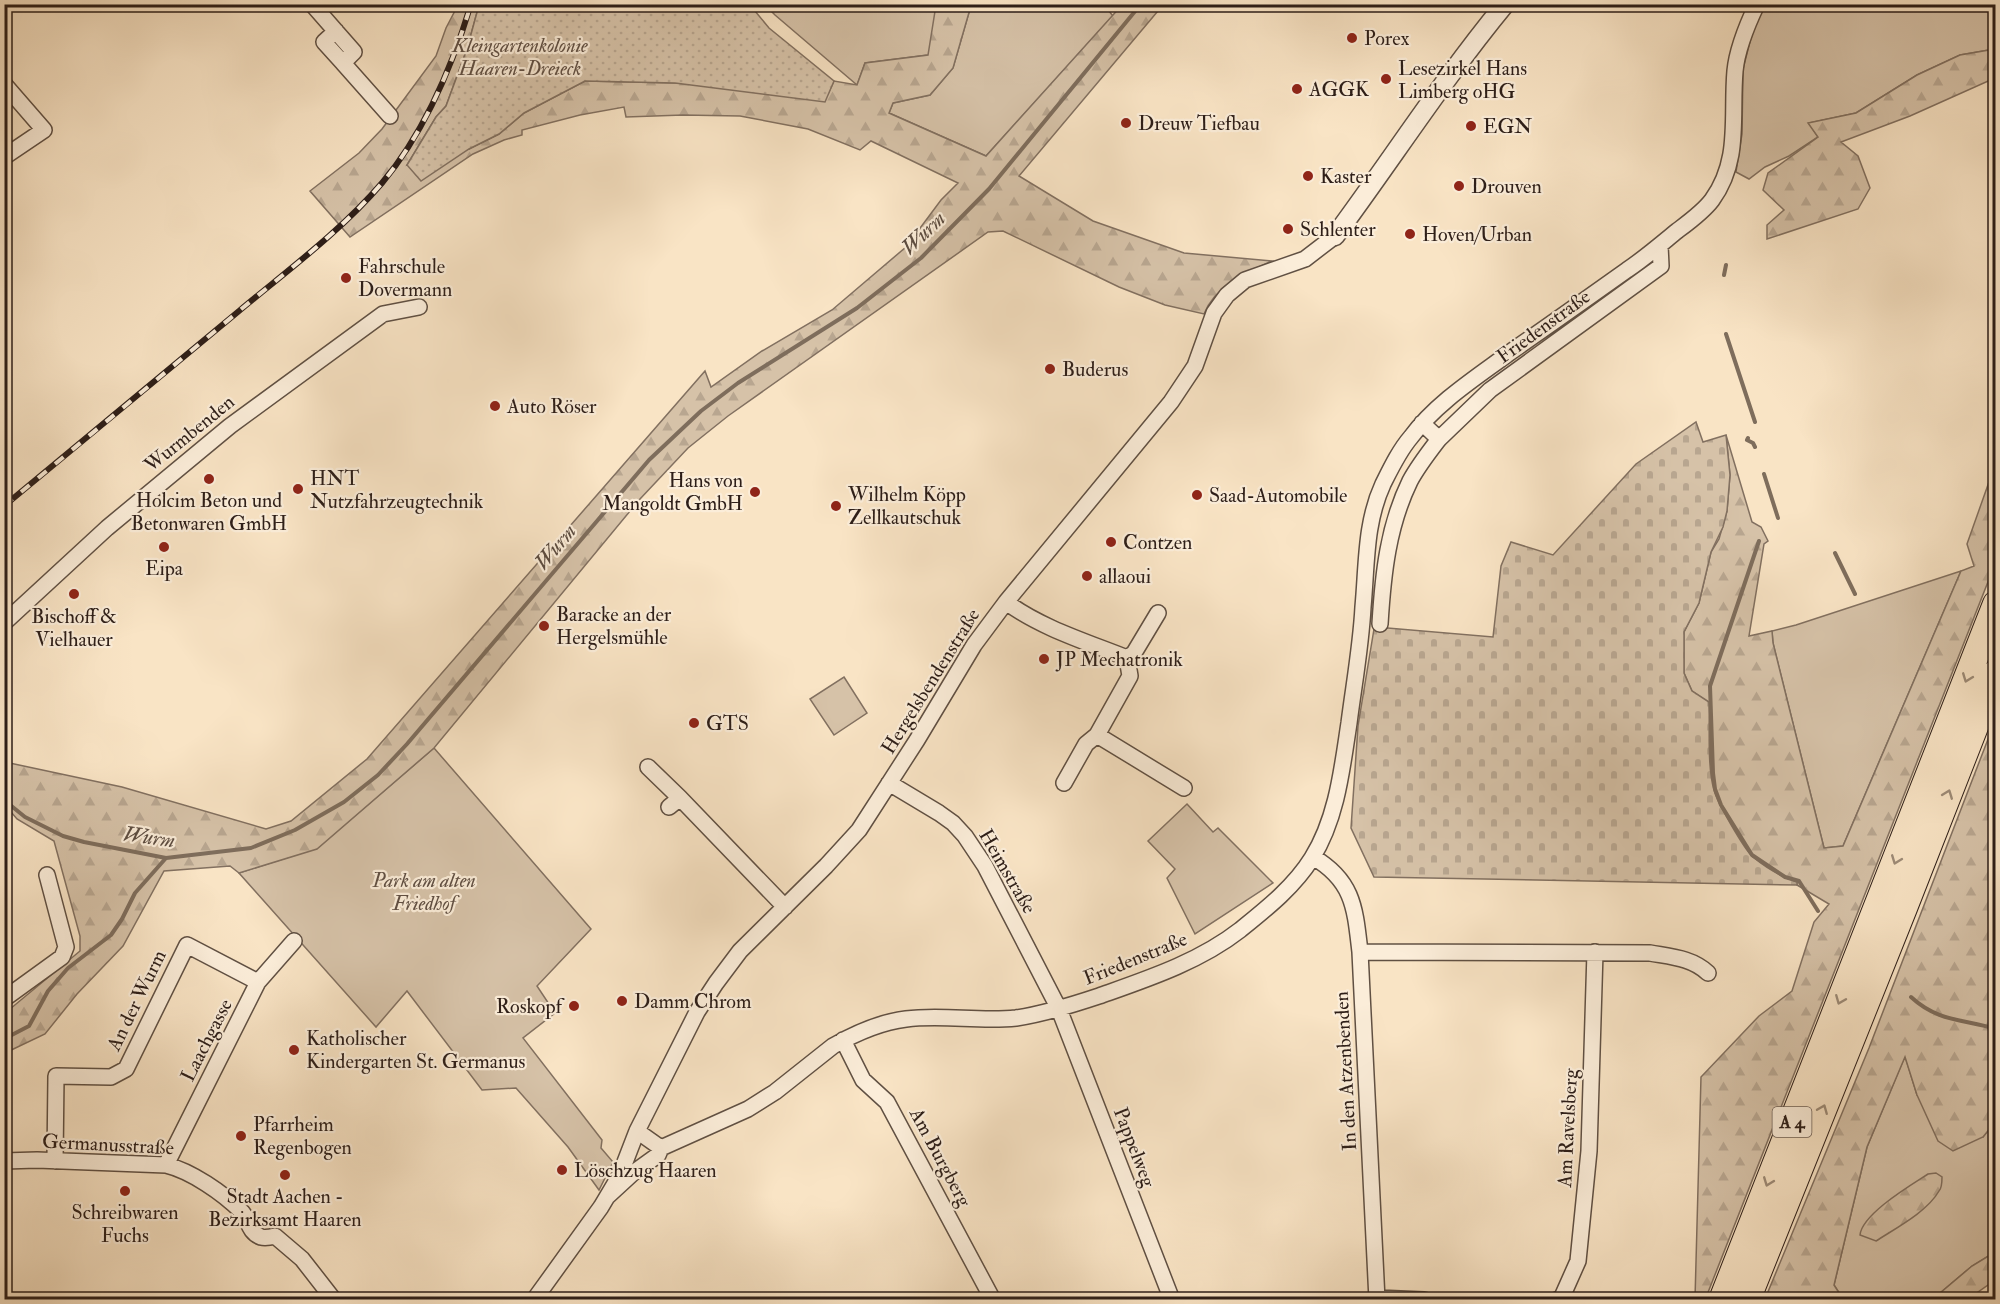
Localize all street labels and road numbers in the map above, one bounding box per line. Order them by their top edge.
street label: Friedenstraße [1492,284,1595,369]
street label: Wurmbenden [138,389,240,478]
street label: Hergelsbendenstraße [876,604,985,759]
street label: Heimstraße [973,824,1042,918]
street label: Friedenstraße [1080,926,1191,991]
street label: An der Wurm [101,945,172,1056]
street label: In den Atzenbenden [1329,991,1362,1151]
street label: Laachgasse [175,995,238,1086]
street label: Am Ravelsberg [1552,1067,1583,1189]
street label: Am Burgberg [904,1103,978,1212]
street label: Pappelweg [1107,1104,1162,1192]
road number: A 4 [1772,1107,1812,1137]
street label: Germanusstraße [41,1129,174,1160]

